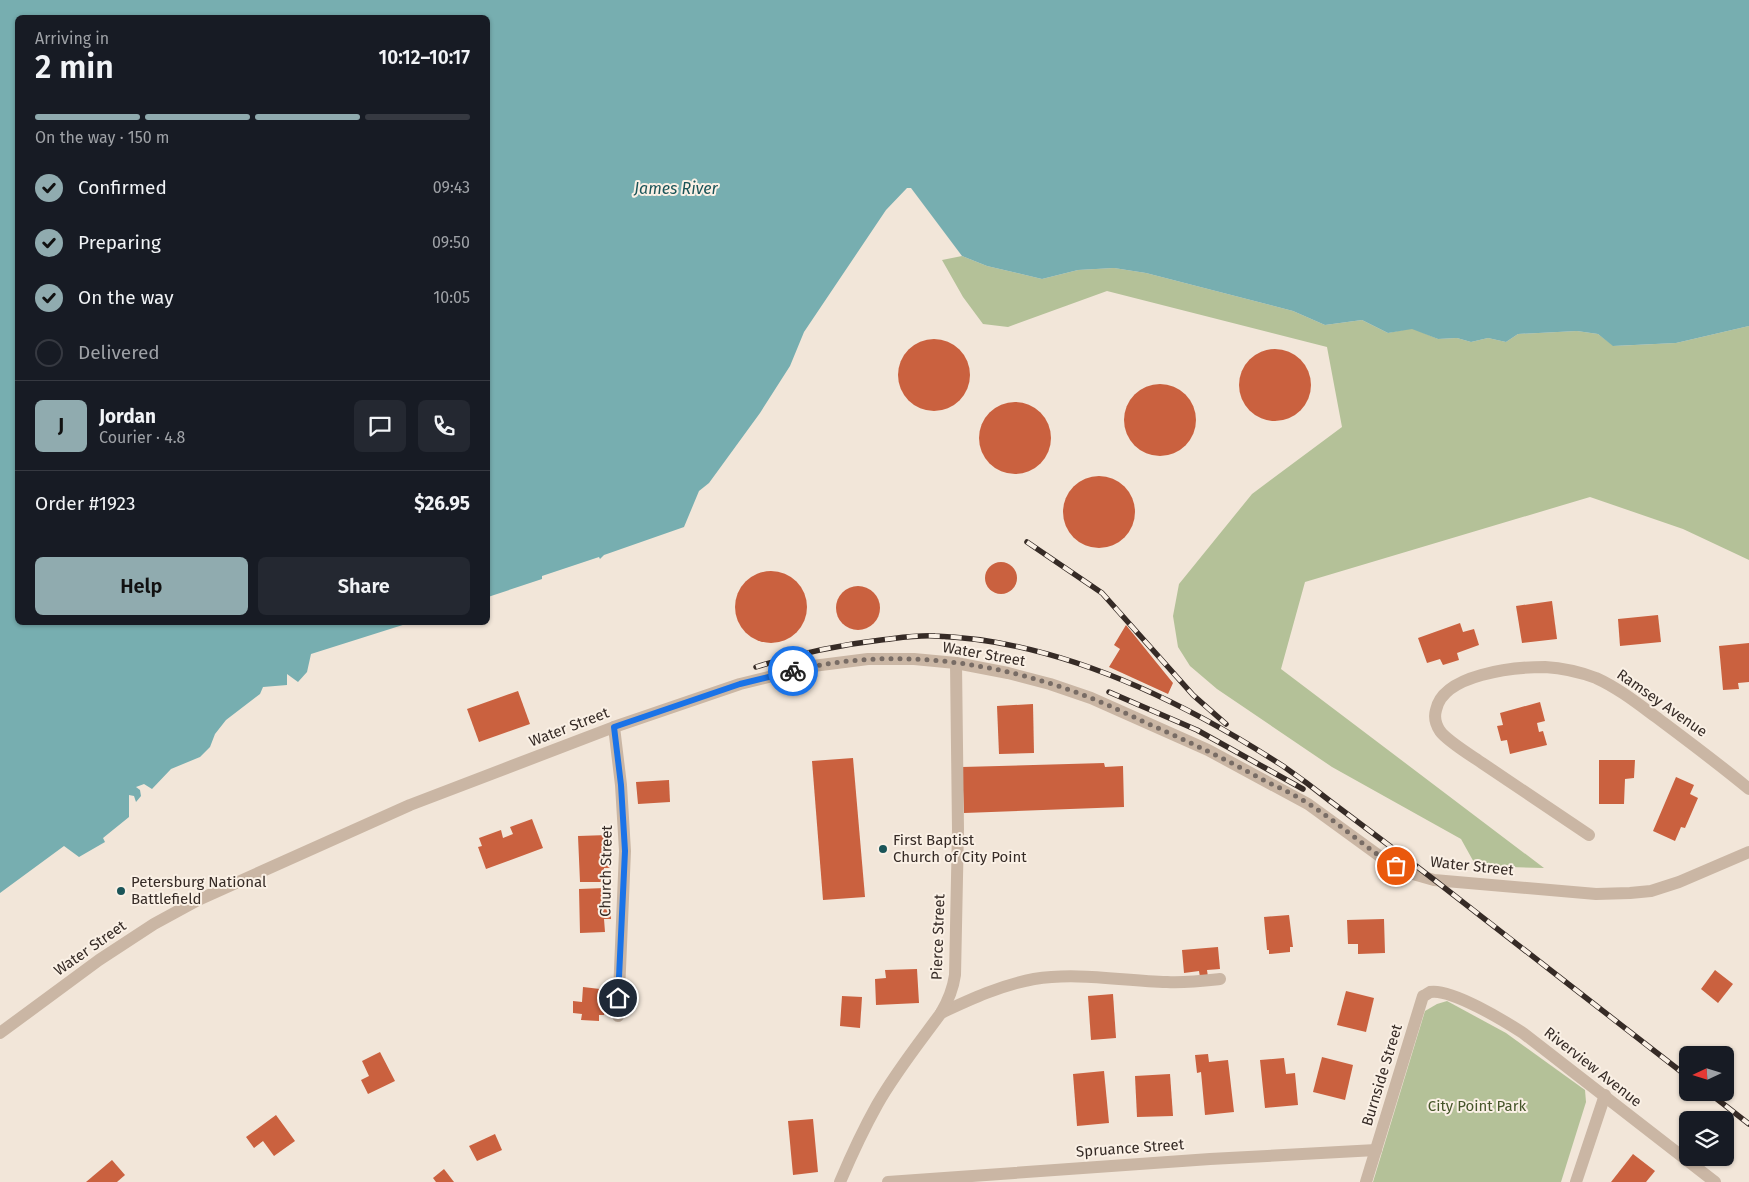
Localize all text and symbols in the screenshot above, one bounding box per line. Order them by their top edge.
text: Arriving in [35,29,109,48]
text: 10:12–10:17 [378,46,470,69]
text: 2 min [35,48,114,86]
text: On the way · 150 m [35,128,170,147]
icon: check [35,174,63,202]
text: Confirmed [78,176,167,199]
text: 09:43 [433,178,470,197]
water label: James River [633,179,719,198]
icon: check [35,229,63,257]
text: Preparing [78,231,161,254]
text: 09:50 [432,233,470,252]
icon: check [35,284,63,312]
text: On the way [78,286,174,309]
text: 10:05 [433,288,470,307]
text: Delivered [78,341,160,364]
button: chat [354,400,406,452]
button: phone [418,400,470,452]
text: Jordan [99,405,156,428]
text: J [58,414,64,437]
text: Courier · 4.8 [99,428,185,447]
text: Order #1923 [35,492,135,515]
text: $26.95 [414,492,470,515]
button: Help [35,557,248,615]
button: Share [258,557,470,615]
street label: Water Street [941,638,1027,670]
courier [768,646,818,696]
icon: bike [779,657,807,685]
street label: Ramsey Avenue [1613,665,1711,741]
street label: Water Street [527,703,612,750]
street label: Church Street [596,824,616,917]
place label: First Baptist Church of City Point [893,831,1027,866]
marker: First Baptist Church of City Point [877,843,889,855]
pin [1375,845,1417,887]
icon: bag [1382,852,1410,880]
street label: Water Street [1429,853,1515,879]
place label: Petersburg National Battlefield [131,873,267,908]
marker: Petersburg National Battlefield [115,885,127,897]
street label: Pierce Street [928,893,949,980]
street label: Water Street [50,916,130,979]
pin [597,977,639,1019]
icon: home [604,984,632,1012]
street label: Burnside Street [1358,1021,1406,1128]
street label: Riverview Avenue [1541,1023,1645,1111]
north arrow [1679,1046,1734,1101]
map controls [1679,1046,1734,1166]
park label: City Point Park [1428,1097,1526,1115]
button: layers [1679,1111,1734,1166]
street label: Spruance Street [1075,1135,1185,1161]

